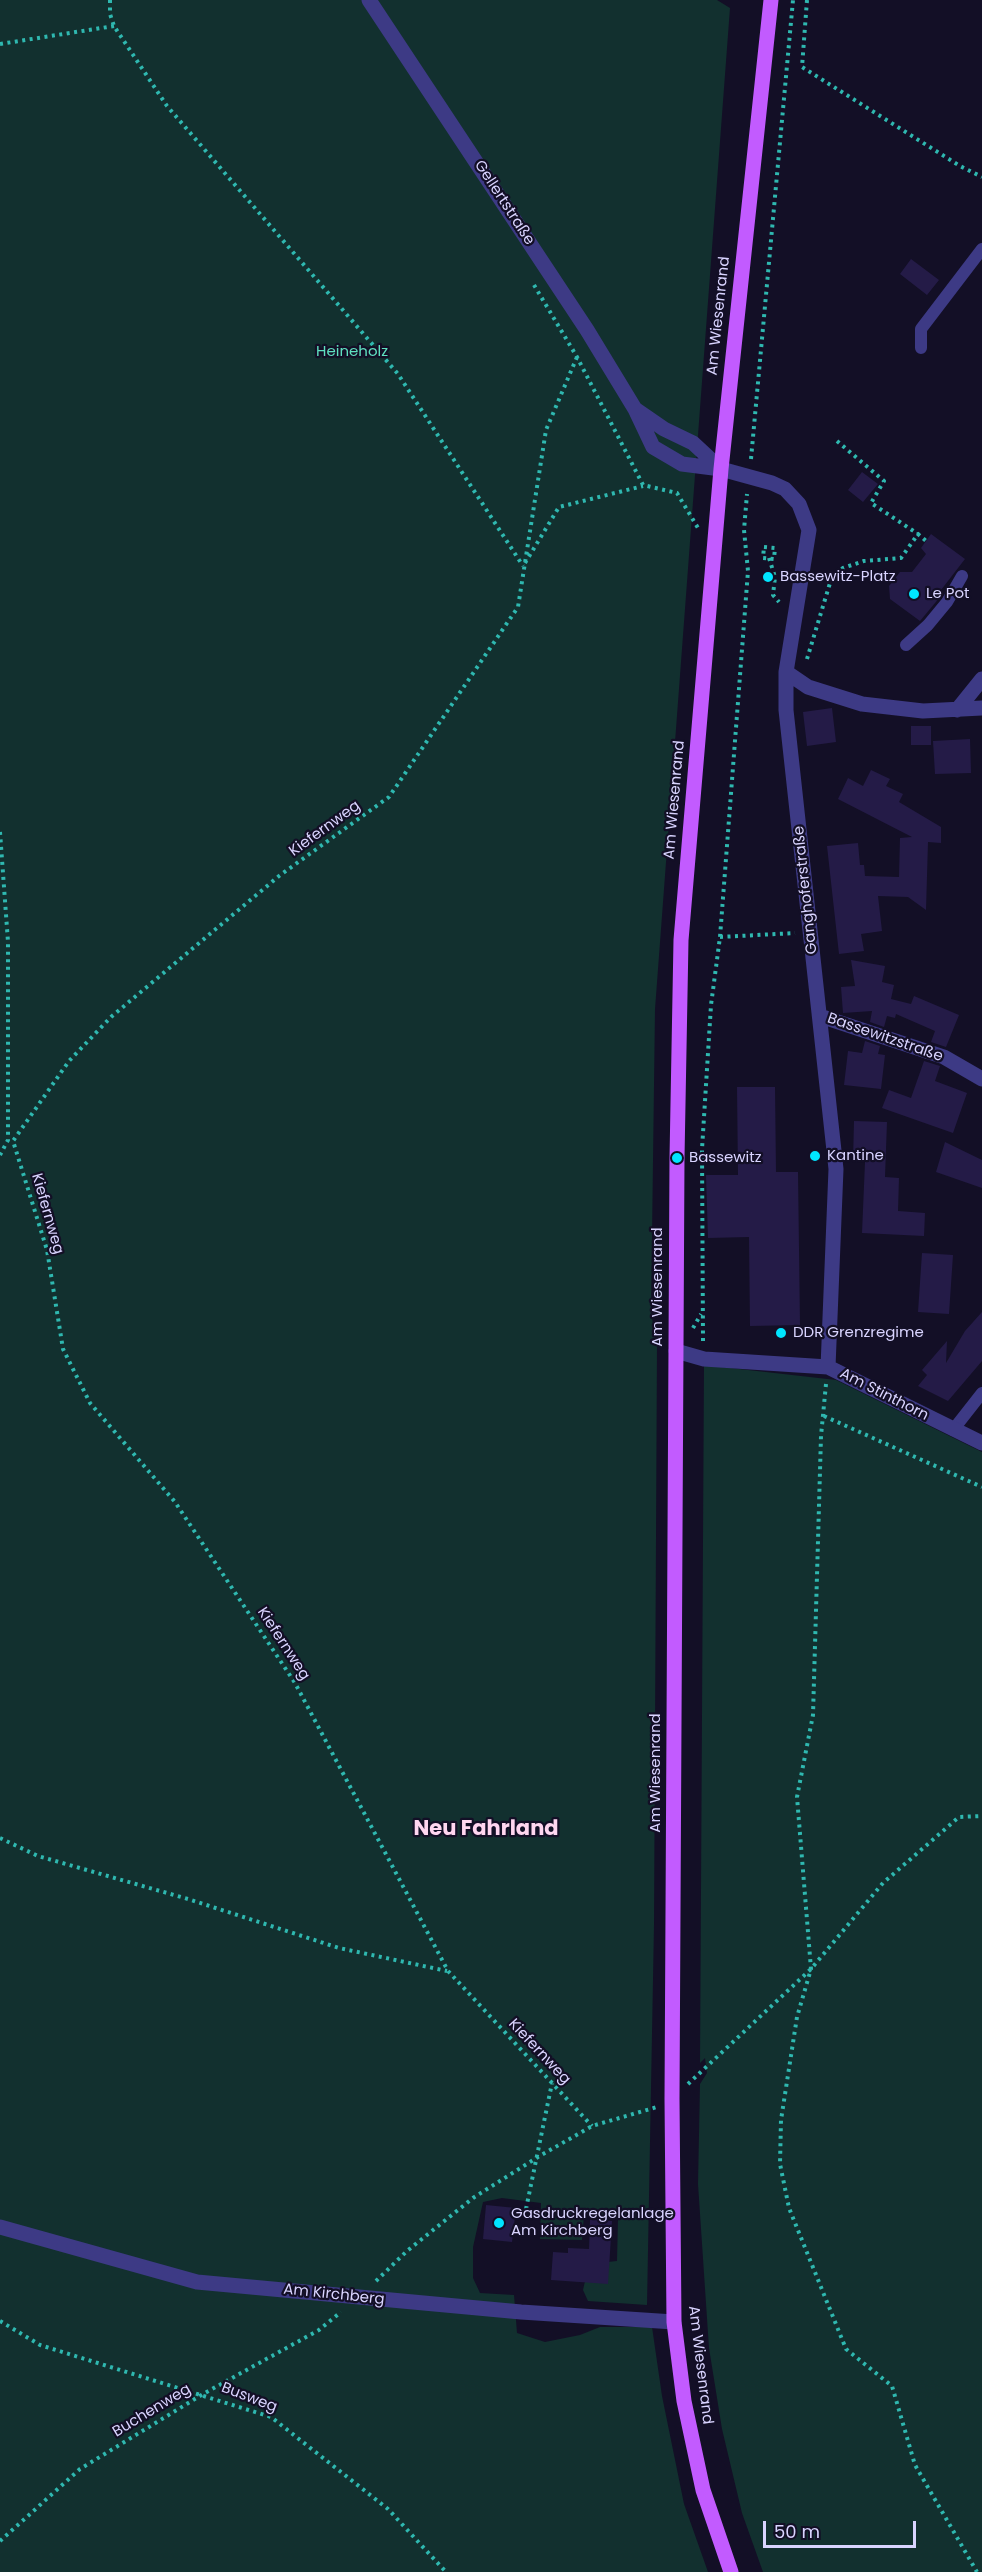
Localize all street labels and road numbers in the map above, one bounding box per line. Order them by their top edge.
street label: Gellertstraße [470,157,538,249]
street label: Am Wiesenrand [704,256,734,376]
street label: Am Wiesenrand [661,740,689,860]
street label: Kiefernweg [286,797,364,861]
street label: Ganghoferstraße [790,825,822,955]
street label: Bassewitzstraße [825,1010,945,1066]
street label: Kiefernweg [27,1172,67,1256]
street label: Am Wiesenrand [649,1227,667,1347]
street label: Am Stinthorn [837,1365,931,1425]
street label: Kiefernweg [253,1604,313,1684]
street label: Am Wiesenrand [647,1713,665,1833]
street label: Kiefernweg [504,2015,574,2089]
street label: Am Kirchberg [282,2281,386,2309]
street label: Am Wiesenrand [684,2305,716,2425]
street label: Busweg [219,2379,279,2417]
street label: Buchenweg [110,2381,194,2441]

